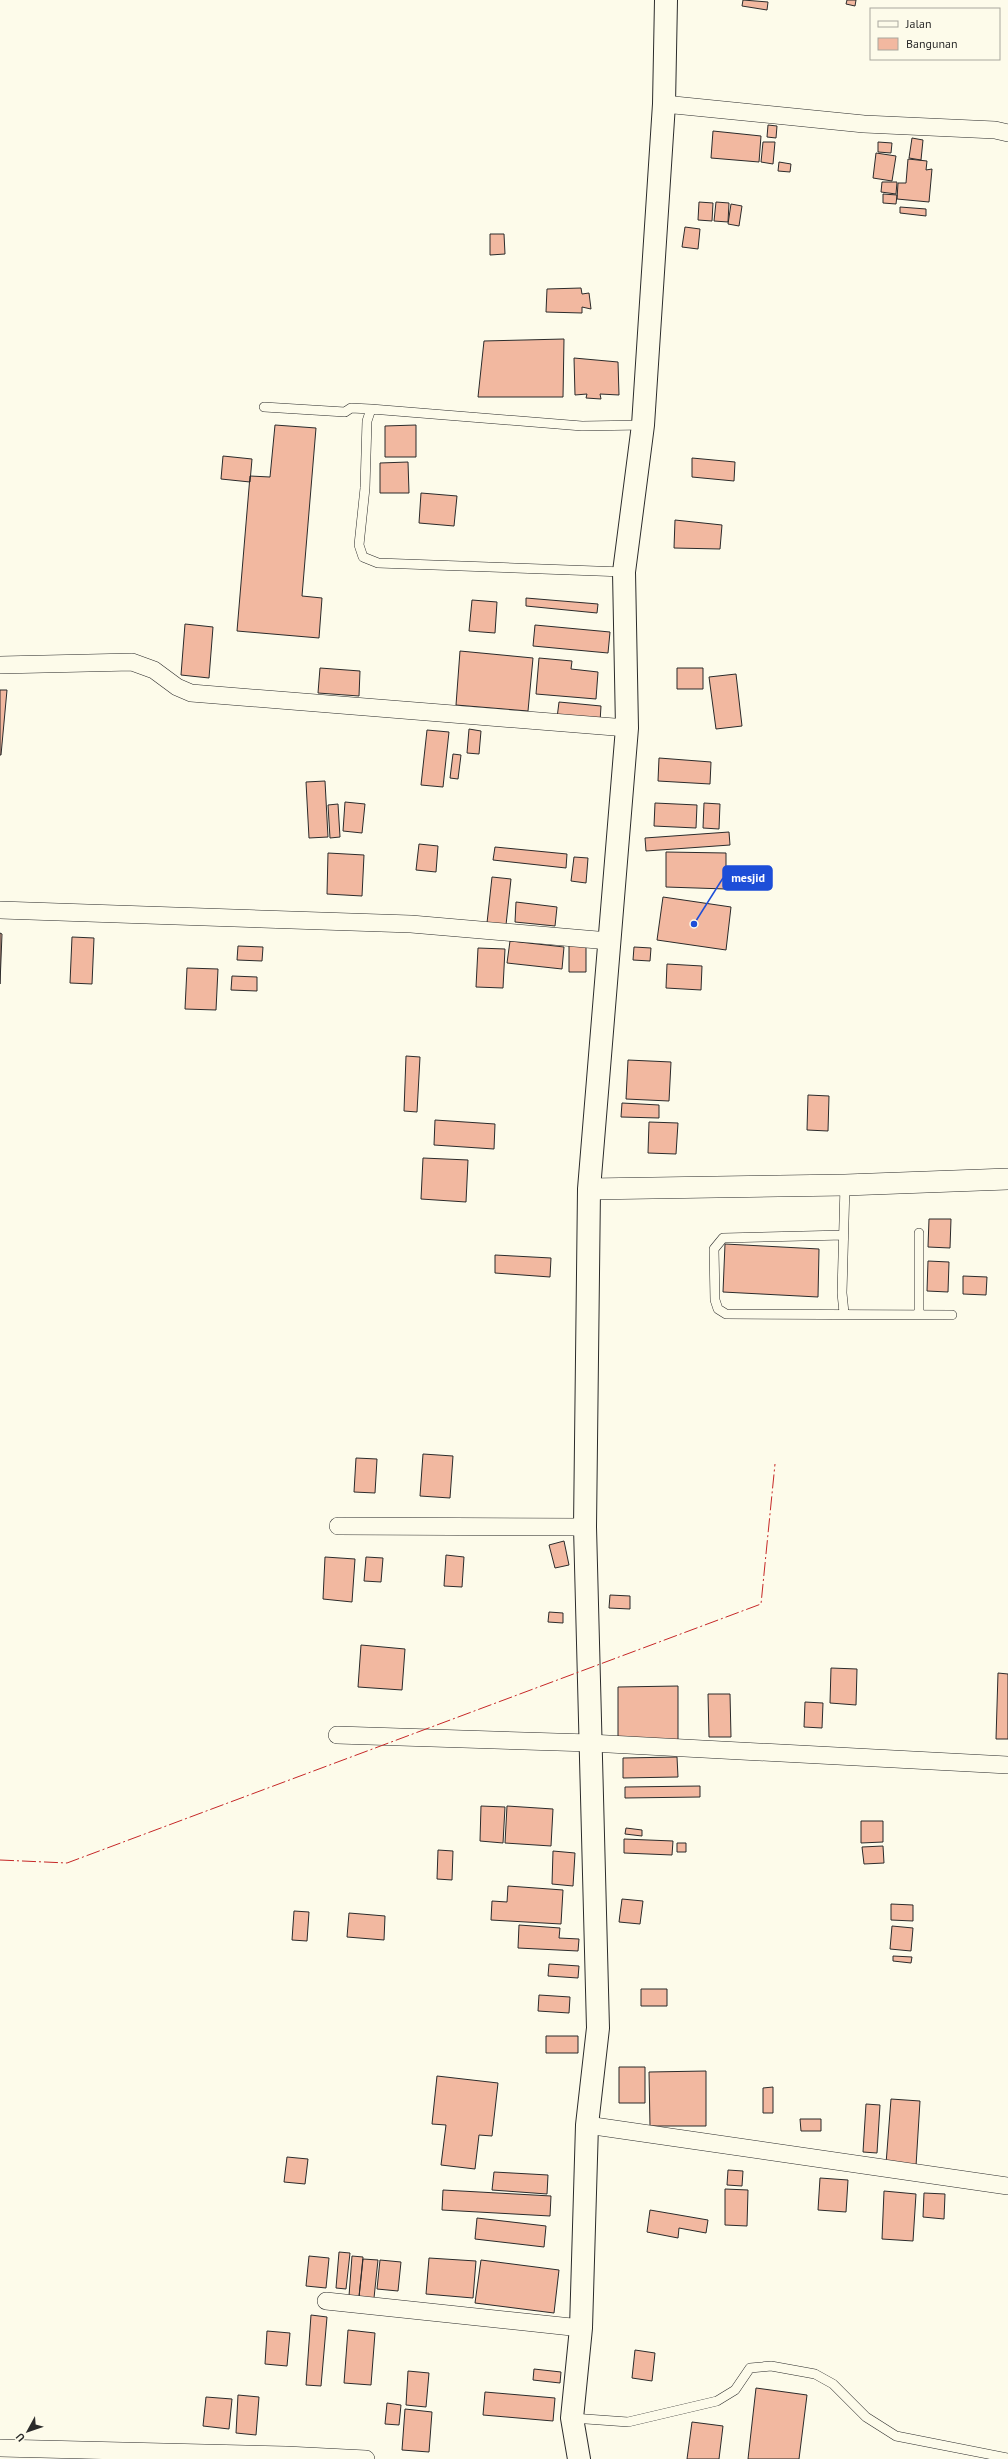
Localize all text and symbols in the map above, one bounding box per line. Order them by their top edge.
legend [870,8,1000,60]
text: Jalan [905,16,931,31]
text: Bangunan [906,36,958,51]
callout: mesjid [723,866,772,890]
text: mesjid [731,870,765,885]
north arrow [8,2411,48,2451]
text: U [13,2430,28,2445]

